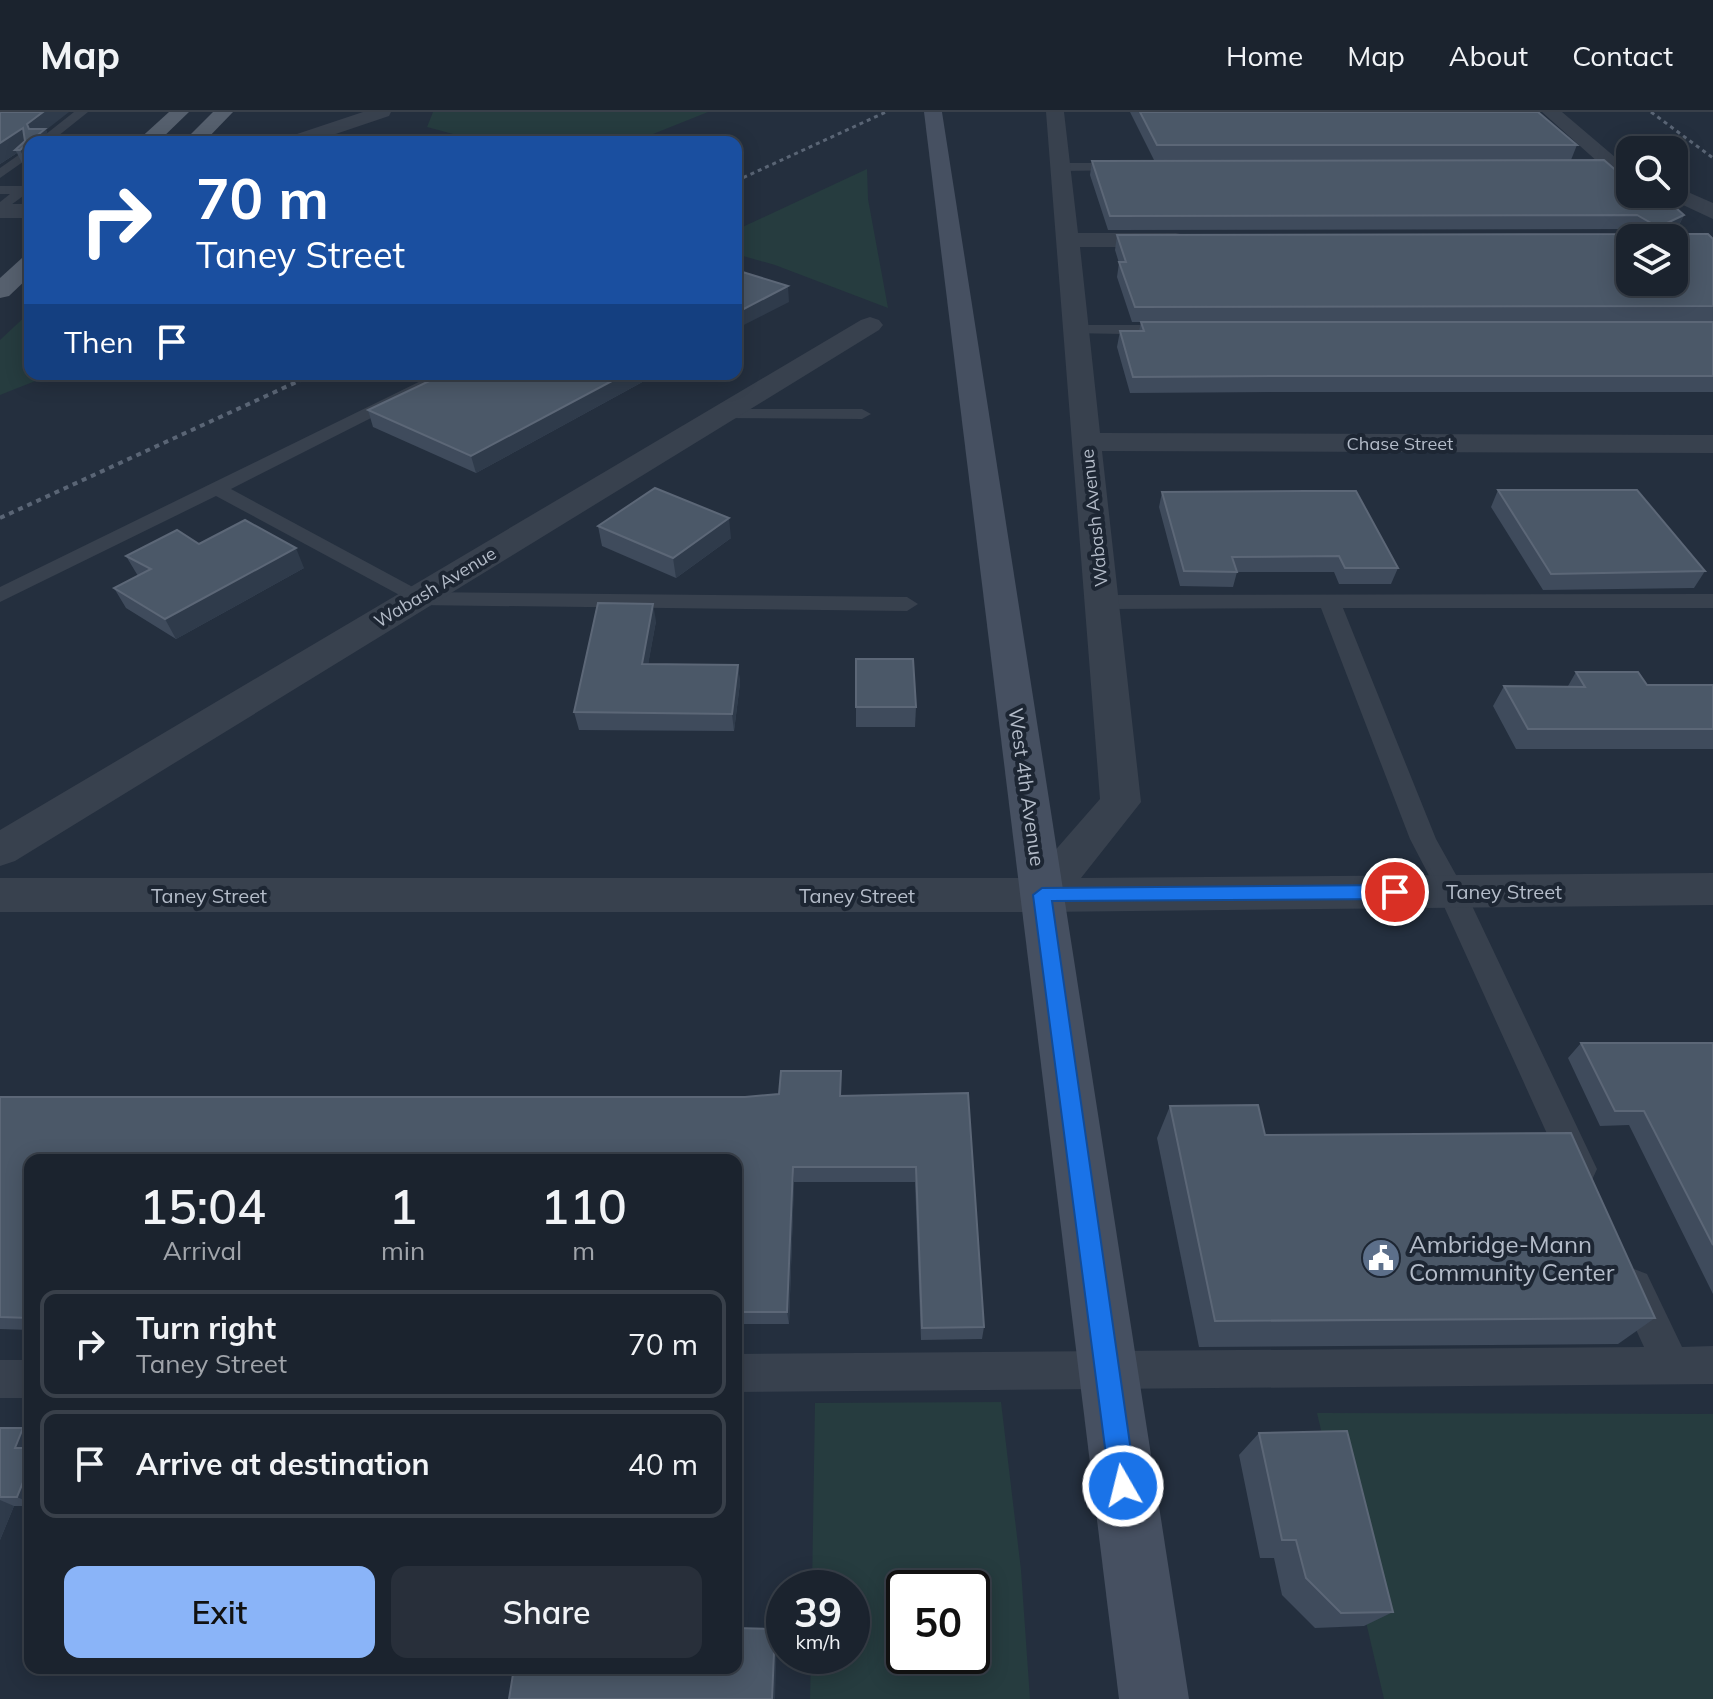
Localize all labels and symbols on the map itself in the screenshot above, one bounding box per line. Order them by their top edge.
street label: Chase Street [1347,432,1453,455]
street label: Wabash Avenue [1075,448,1113,588]
street label: Wabash Avenue [370,542,500,632]
street label: West 4th Avenue [1004,706,1050,868]
pin [1361,858,1429,926]
street label: Taney Street [1446,879,1562,904]
street label: Taney Street [151,883,267,908]
street label: Taney Street [799,883,915,908]
place label: Ambridge-Mann Community Center [1409,1229,1615,1287]
public building icon: Ambridge-Mann Community Center [1360,1237,1402,1279]
position arrow [1081,1444,1165,1528]
speed limit sign: 50 [886,1570,990,1674]

